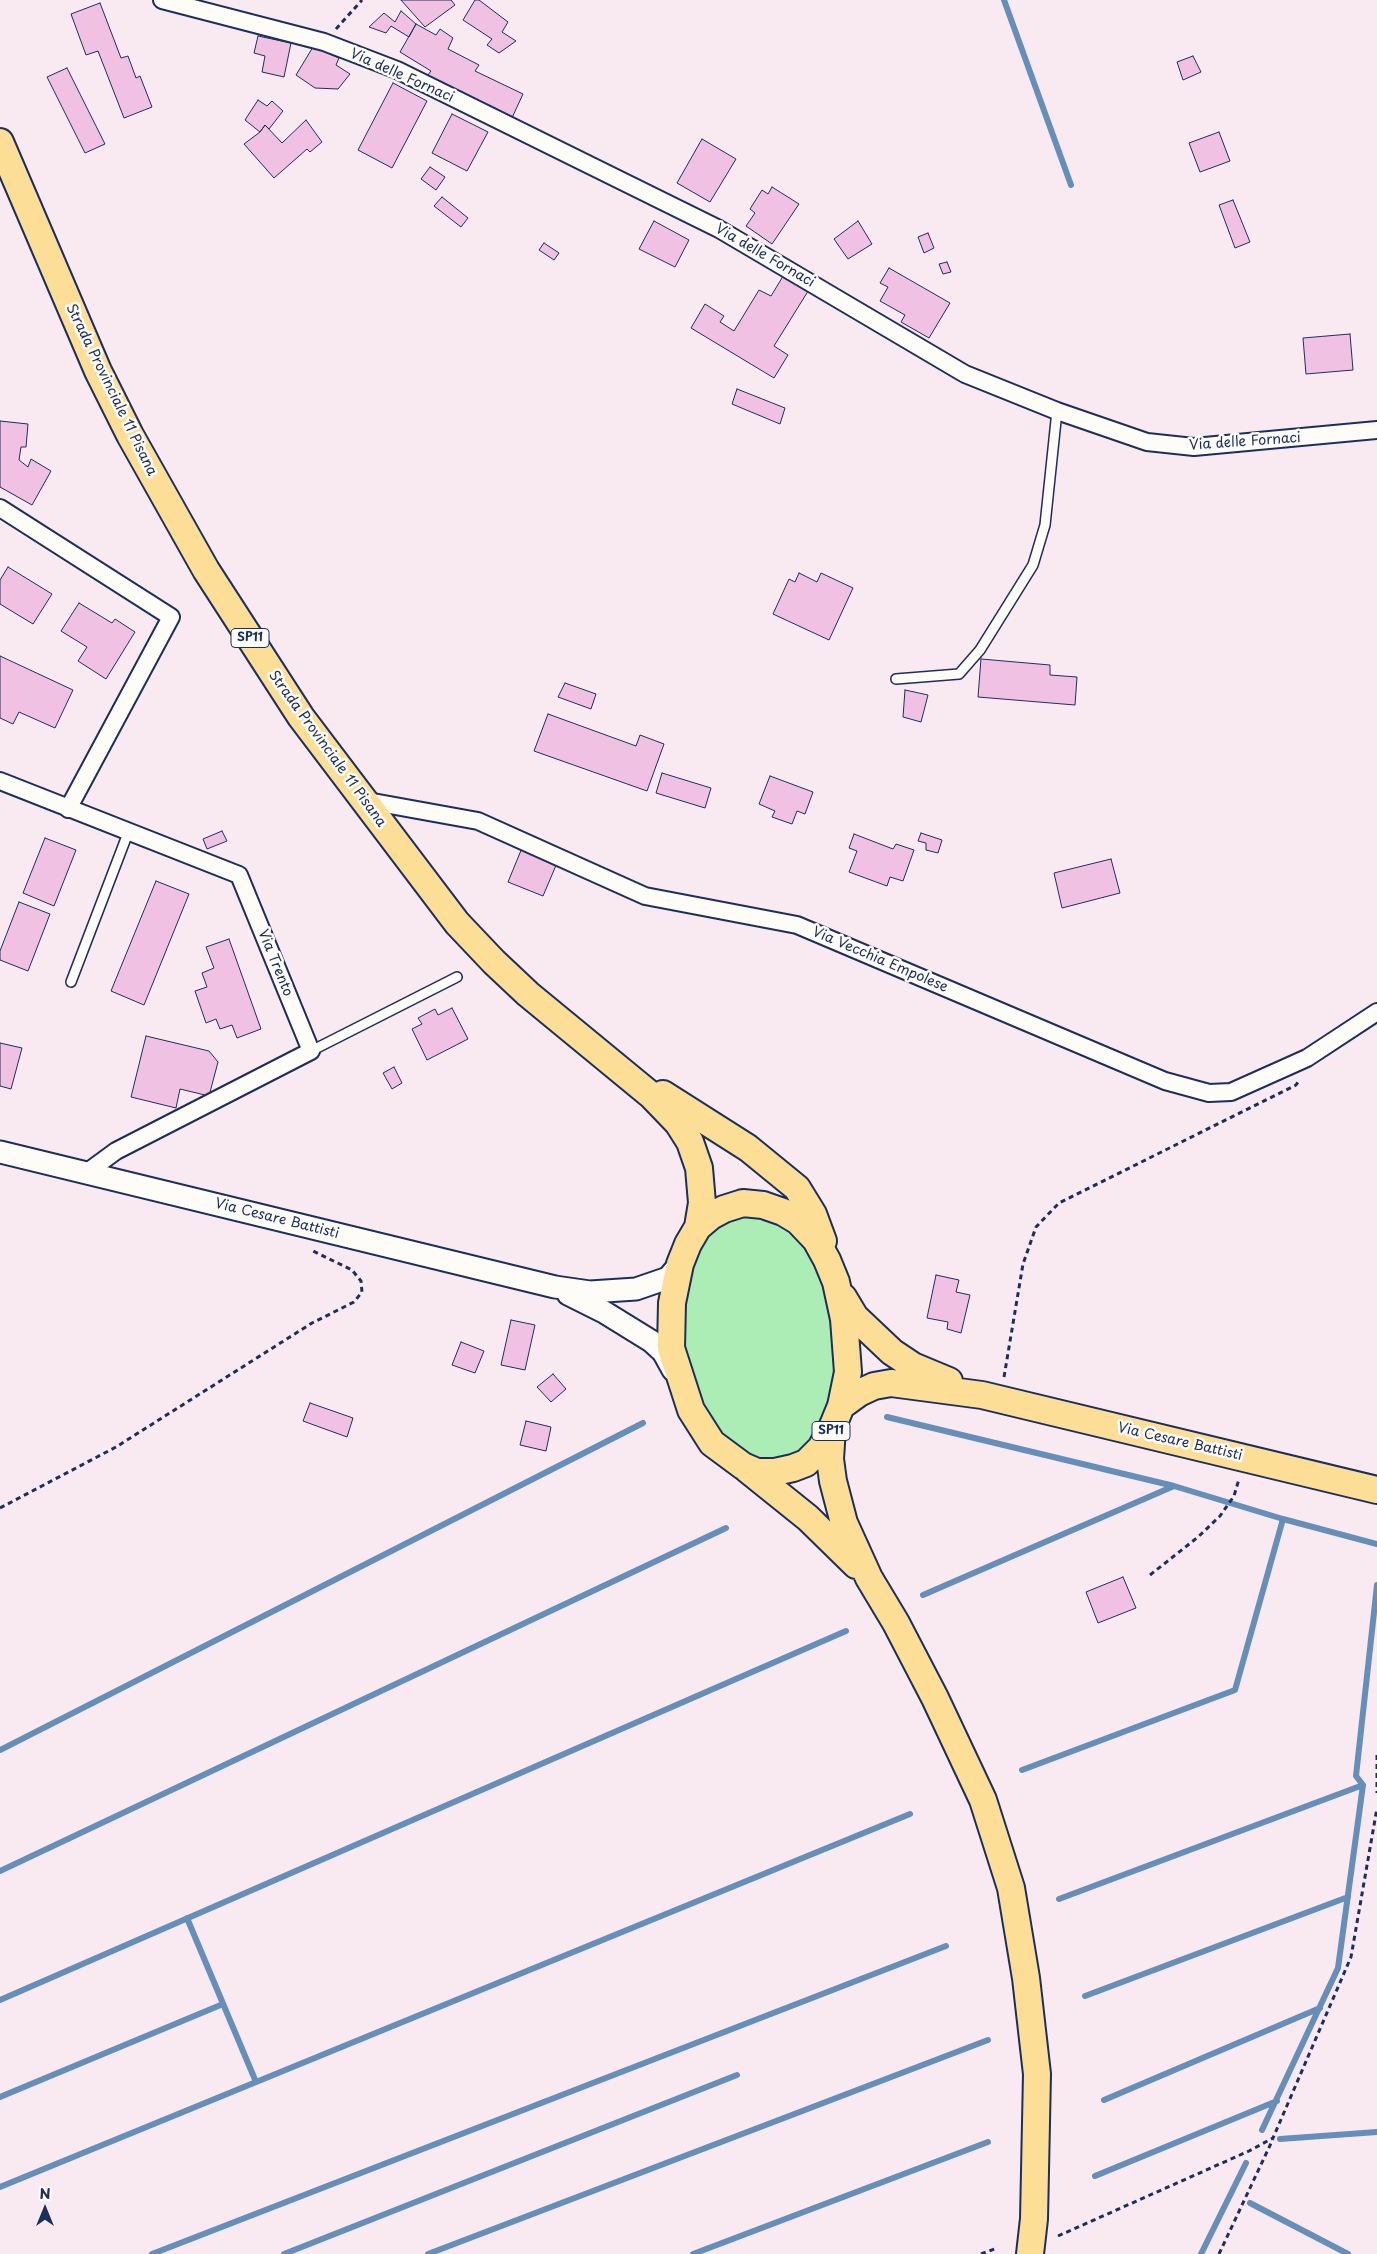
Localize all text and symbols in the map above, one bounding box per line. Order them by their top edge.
street label: Via delle Fornaci [347,46,457,106]
street label: Via delle Fornaci [712,221,818,291]
street label: Strada Provinciale 11 Pisana [62,301,160,479]
street label: Via delle Fornaci [1189,430,1301,454]
road number: SP11 [231,628,269,648]
street label: Strada Provinciale 11 Pisana [265,668,389,830]
street label: Via Vecchia Empolese [810,924,950,996]
street label: Via Trento [254,927,296,999]
street label: Via Cesare Battisti [213,1195,341,1243]
street label: Via Cesare Battisti [1116,1419,1244,1465]
road number: SP11 [812,1422,850,1440]
text: N [39,2183,51,2204]
north arrow [20,2184,70,2234]

